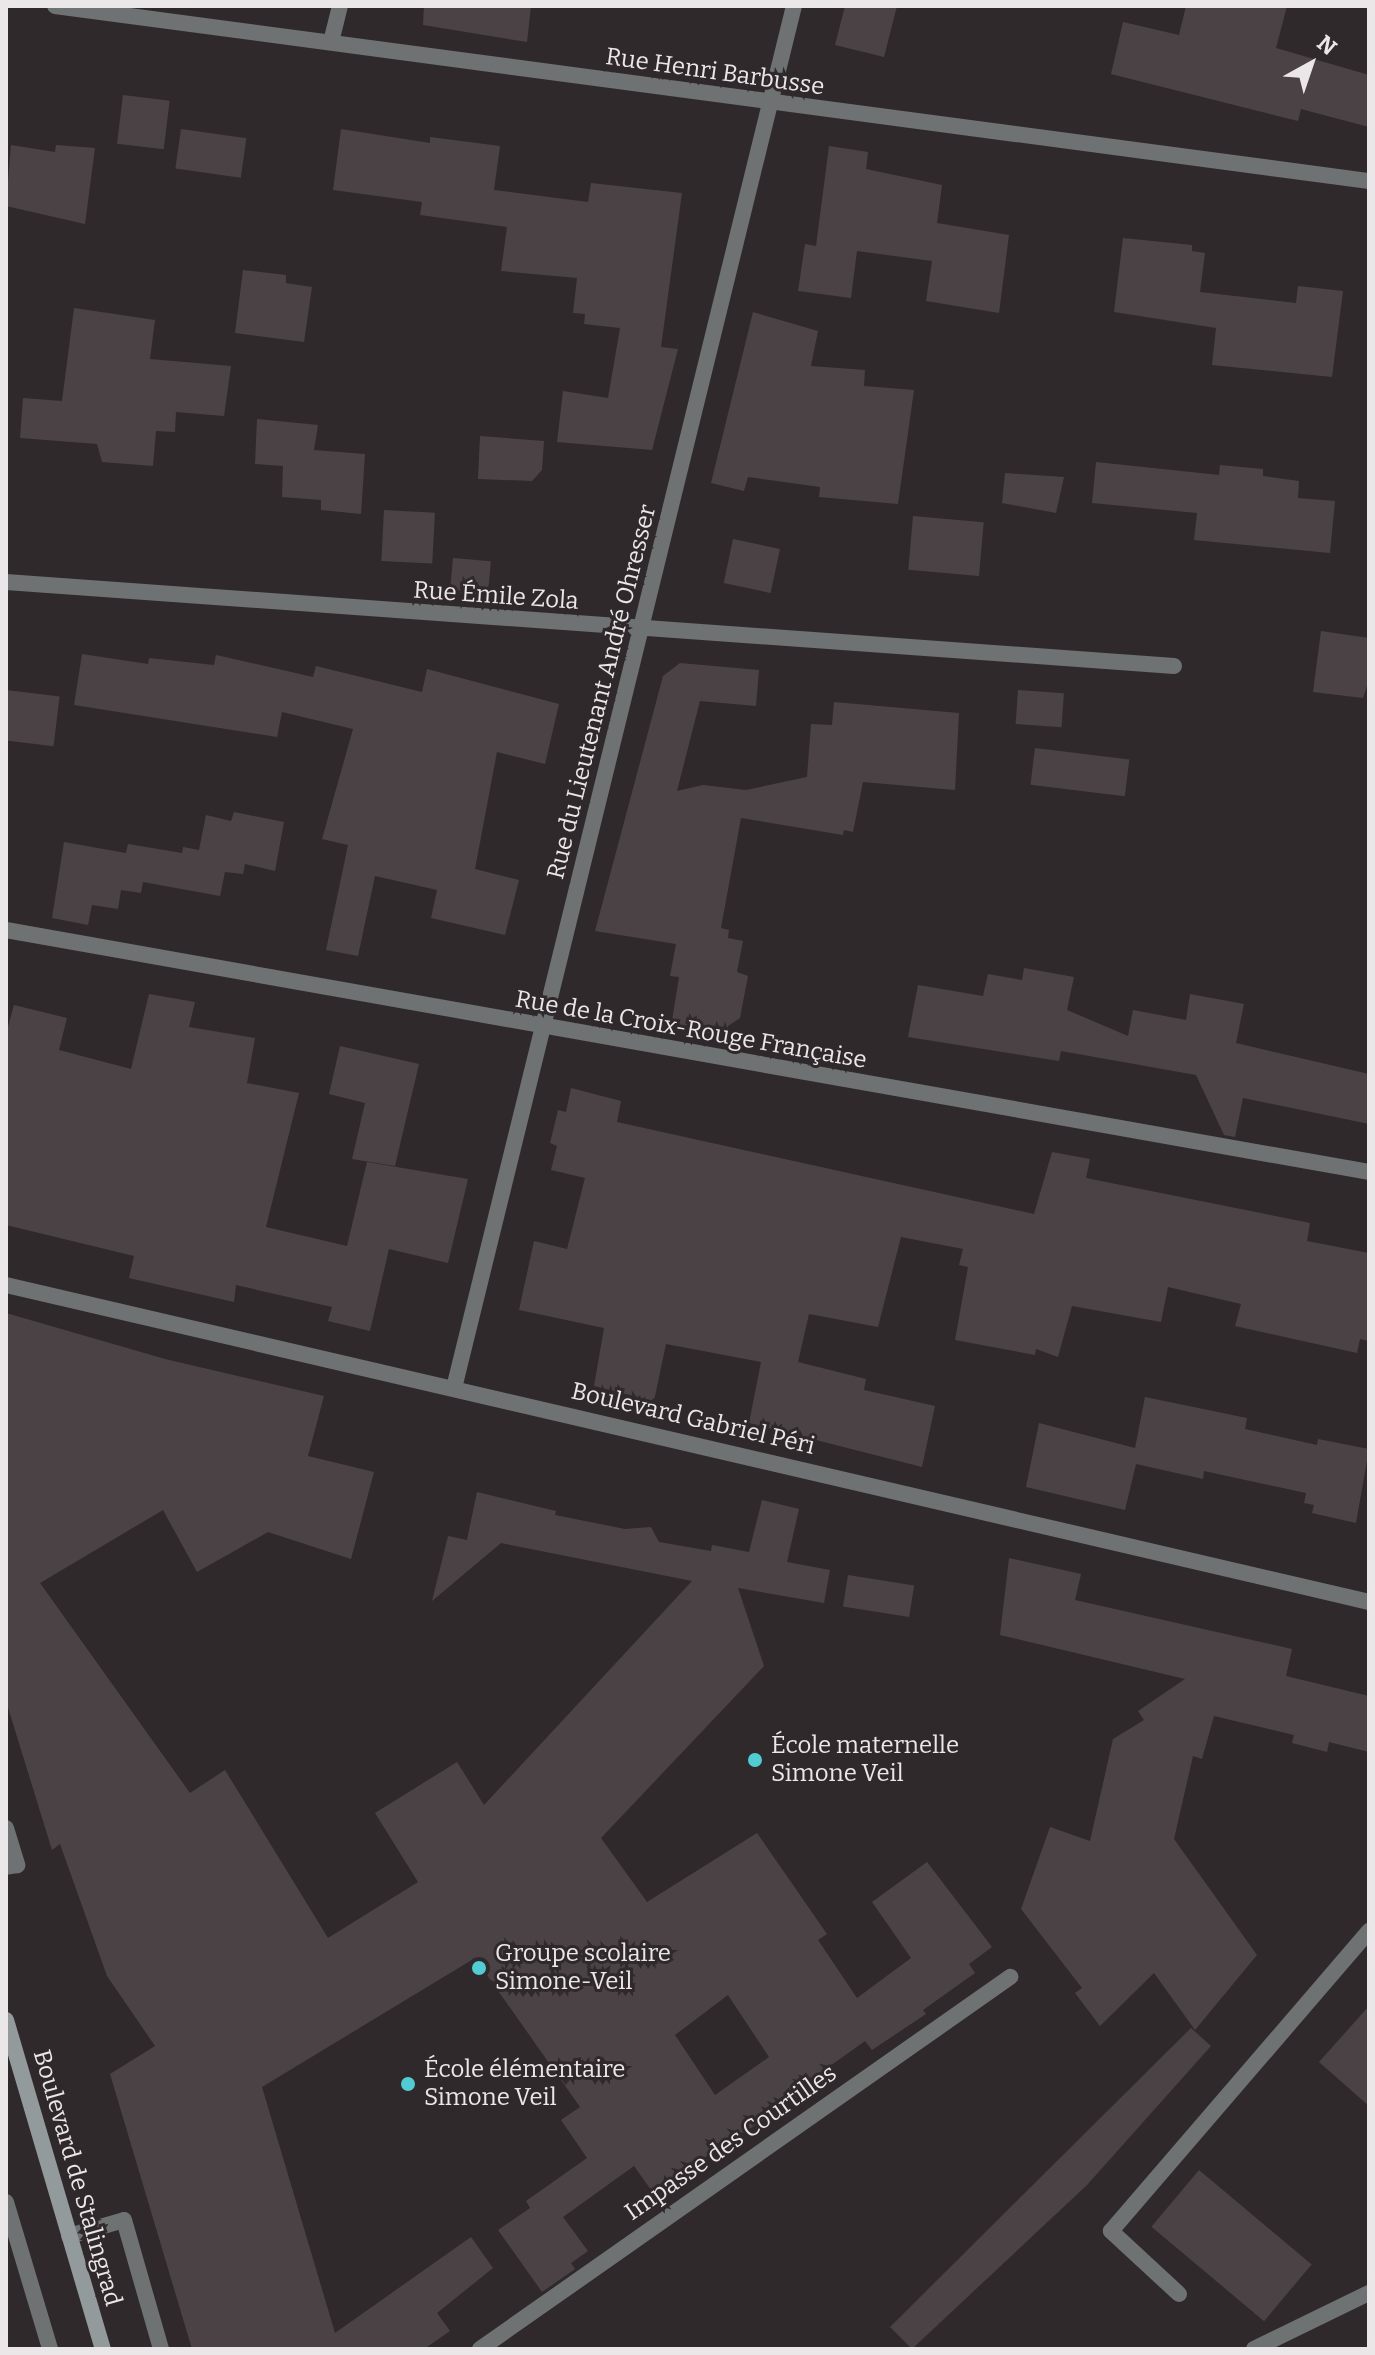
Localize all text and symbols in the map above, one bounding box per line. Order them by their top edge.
north arrow [1271,24,1351,104]
text: N [1312,29,1342,61]
street label: Rue Henri Barbusse [604,42,826,102]
street label: Rue du Lieutenant André Ohresser [541,502,663,882]
street label: Rue Émile Zola [412,576,580,616]
street label: Rue de la Croix-Rouge Française [513,985,869,1075]
street label: Boulevard Gabriel Péri [568,1377,818,1461]
place label: École maternelle Simone Veil [771,1732,959,1788]
marker: École maternelle Simone Veil [746,1751,764,1769]
place label: Groupe scolaire Simone-Veil [495,1940,671,1996]
marker: Groupe scolaire Simone-Veil [470,1959,488,1977]
street label: Boulevard de Stalingrad [27,2047,127,2309]
place label: École élémentaire Simone Veil [424,2056,625,2112]
street label: Impasse des Courtilles [620,2059,842,2227]
marker: École élémentaire Simone Veil [399,2075,417,2093]

